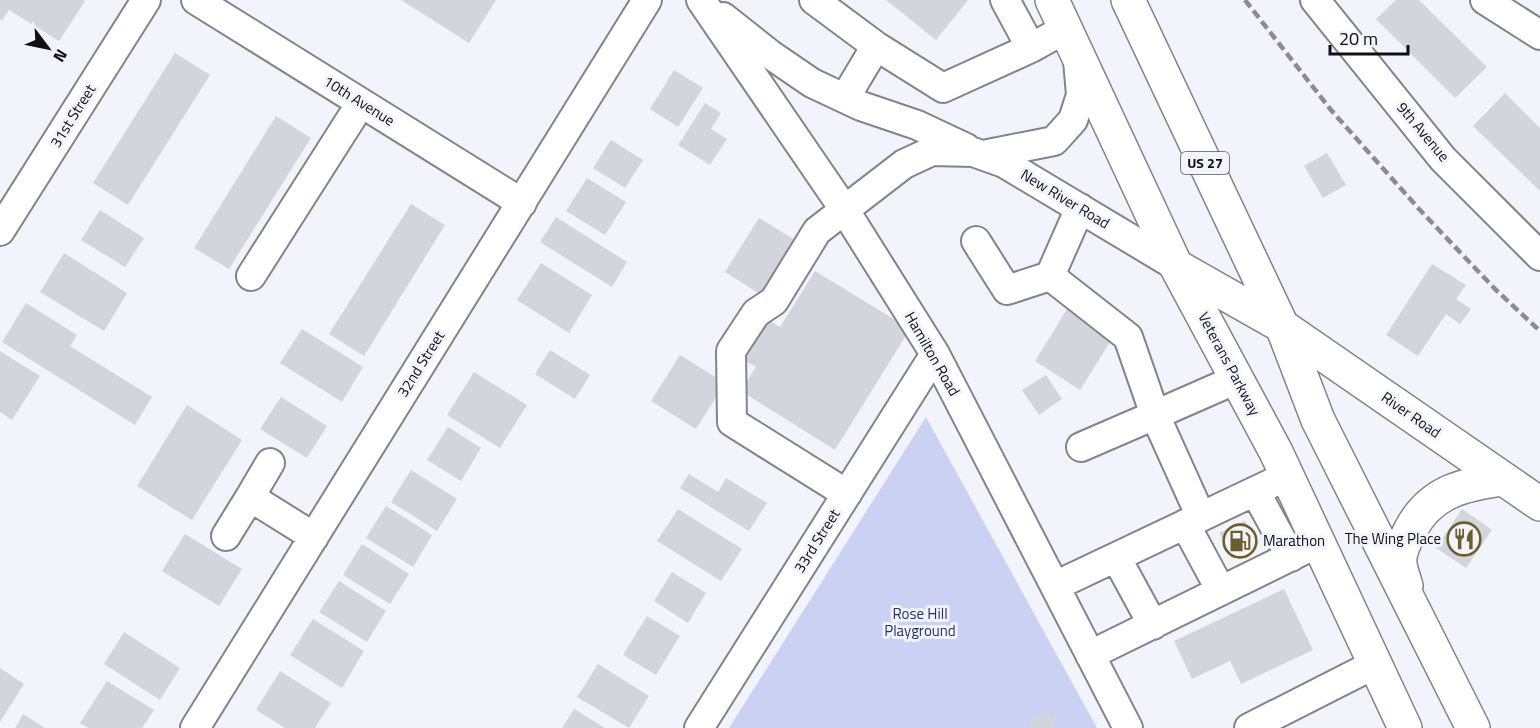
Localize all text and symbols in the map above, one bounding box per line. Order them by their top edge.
north arrow [18,18,78,78]
scale bar [1330,18,1408,56]
text: 20 m [1339,25,1378,52]
text: N [48,45,74,67]
street label: 10th Avenue [319,70,399,132]
street label: 31st Street [44,79,102,152]
street label: 9th Avenue [1391,97,1455,167]
road number: US 27 [1181,152,1229,174]
street label: New River Road [1016,163,1114,234]
street label: Hamilton Road [899,307,966,400]
street label: Veterans Parkway [1192,308,1266,420]
street label: 32nd Street [391,325,451,402]
street label: River Road [1377,386,1446,444]
street label: 33rd Street [788,504,846,577]
restaurant icon: The Wing Place [1446,521,1482,557]
fuel station icon: Marathon [1222,523,1258,559]
place label: The Wing Place [1345,527,1441,550]
place label: Marathon [1263,529,1325,552]
park label: Rose Hill Playground [884,602,956,642]

